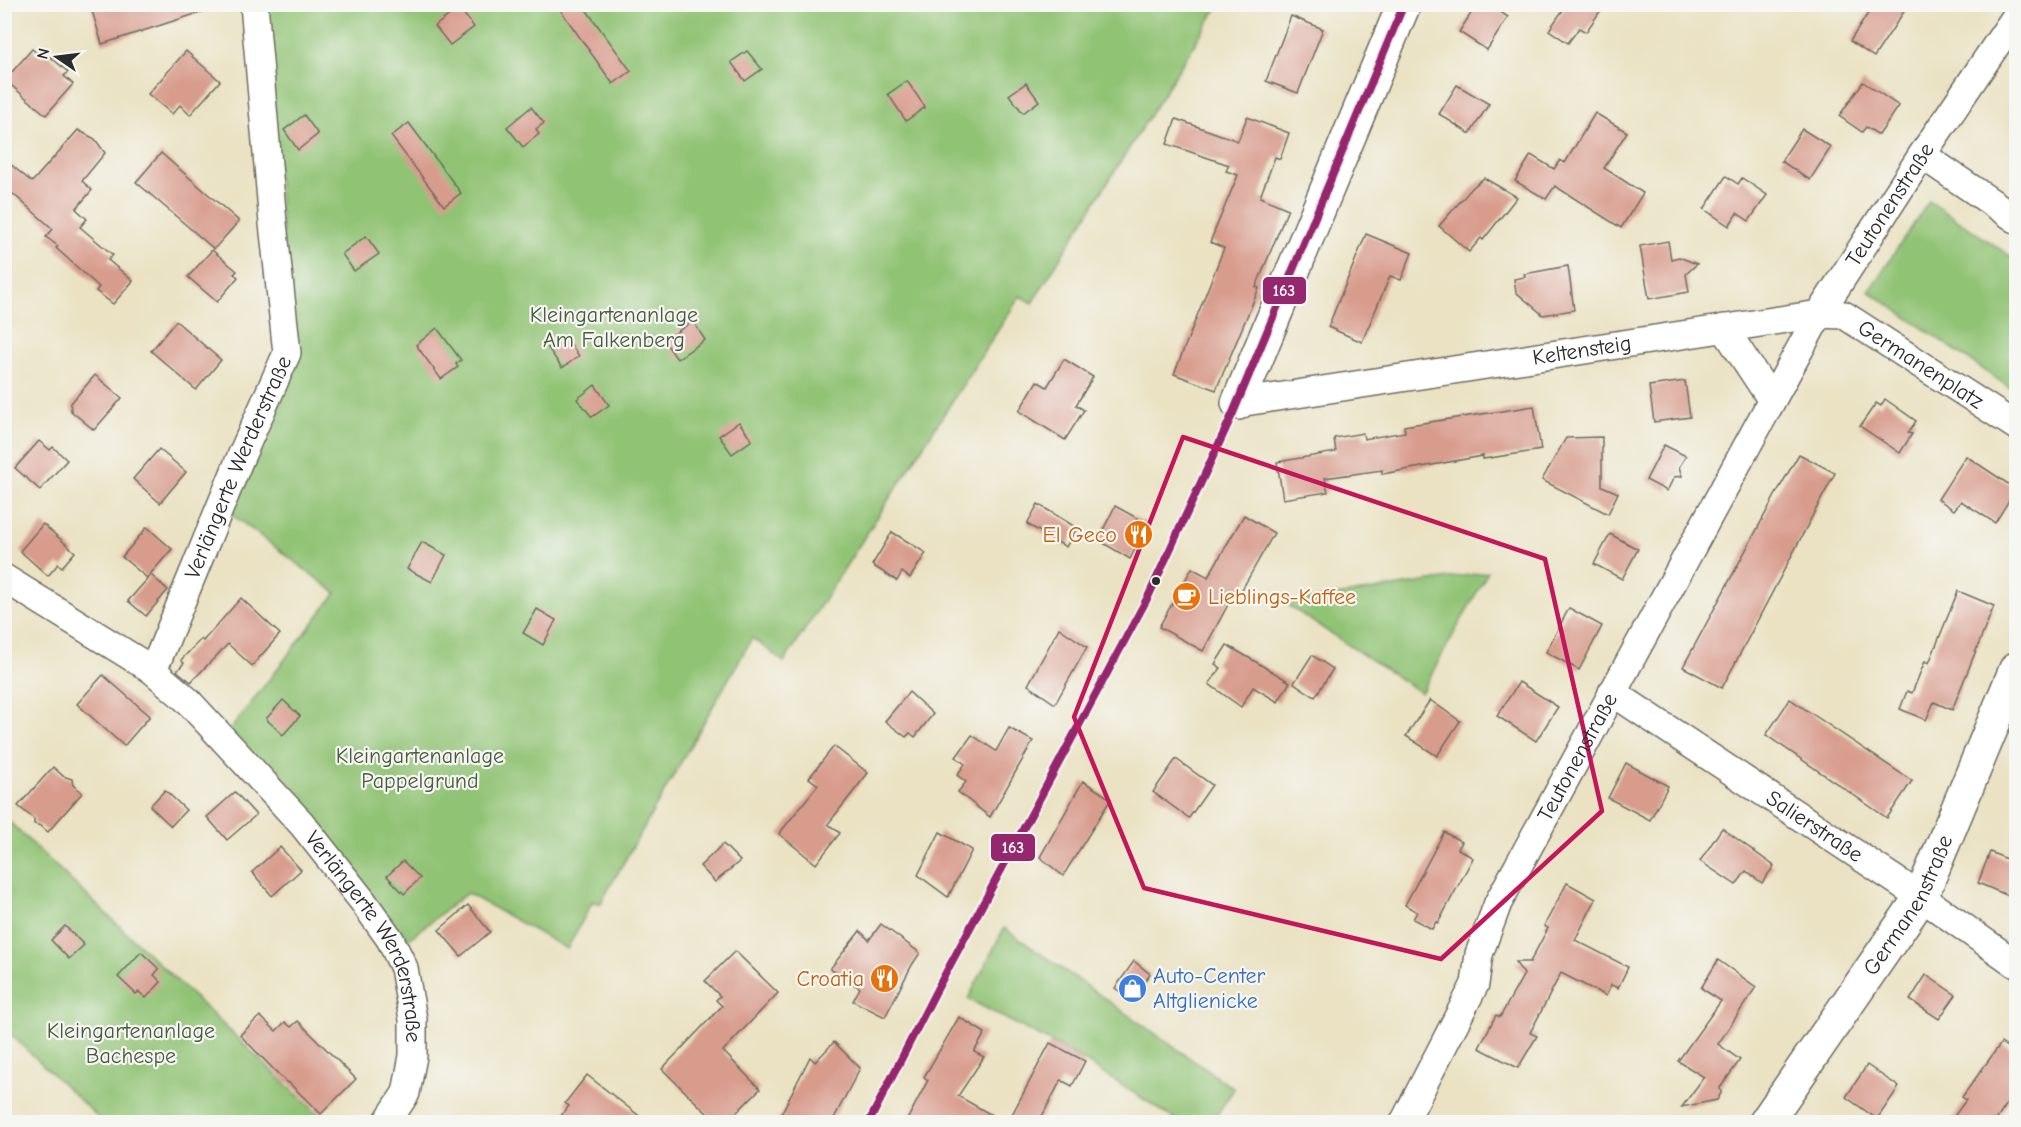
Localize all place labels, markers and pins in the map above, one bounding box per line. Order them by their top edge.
restaurant icon: El Geco [1122,519,1154,551]
place label: El Geco [1043,522,1117,548]
unlabelled marker [1150,575,1162,587]
cafe icon: Lieblings-Kaffee [1171,581,1203,613]
place label: Lieblings-Kaffee [1208,584,1356,610]
restaurant icon: Croatia [869,963,901,995]
place label: Auto-Center Altglienicke [1153,963,1266,1014]
place label: Croatia [797,966,864,992]
shop icon: Auto-Center Altglienicke [1116,973,1148,1005]

